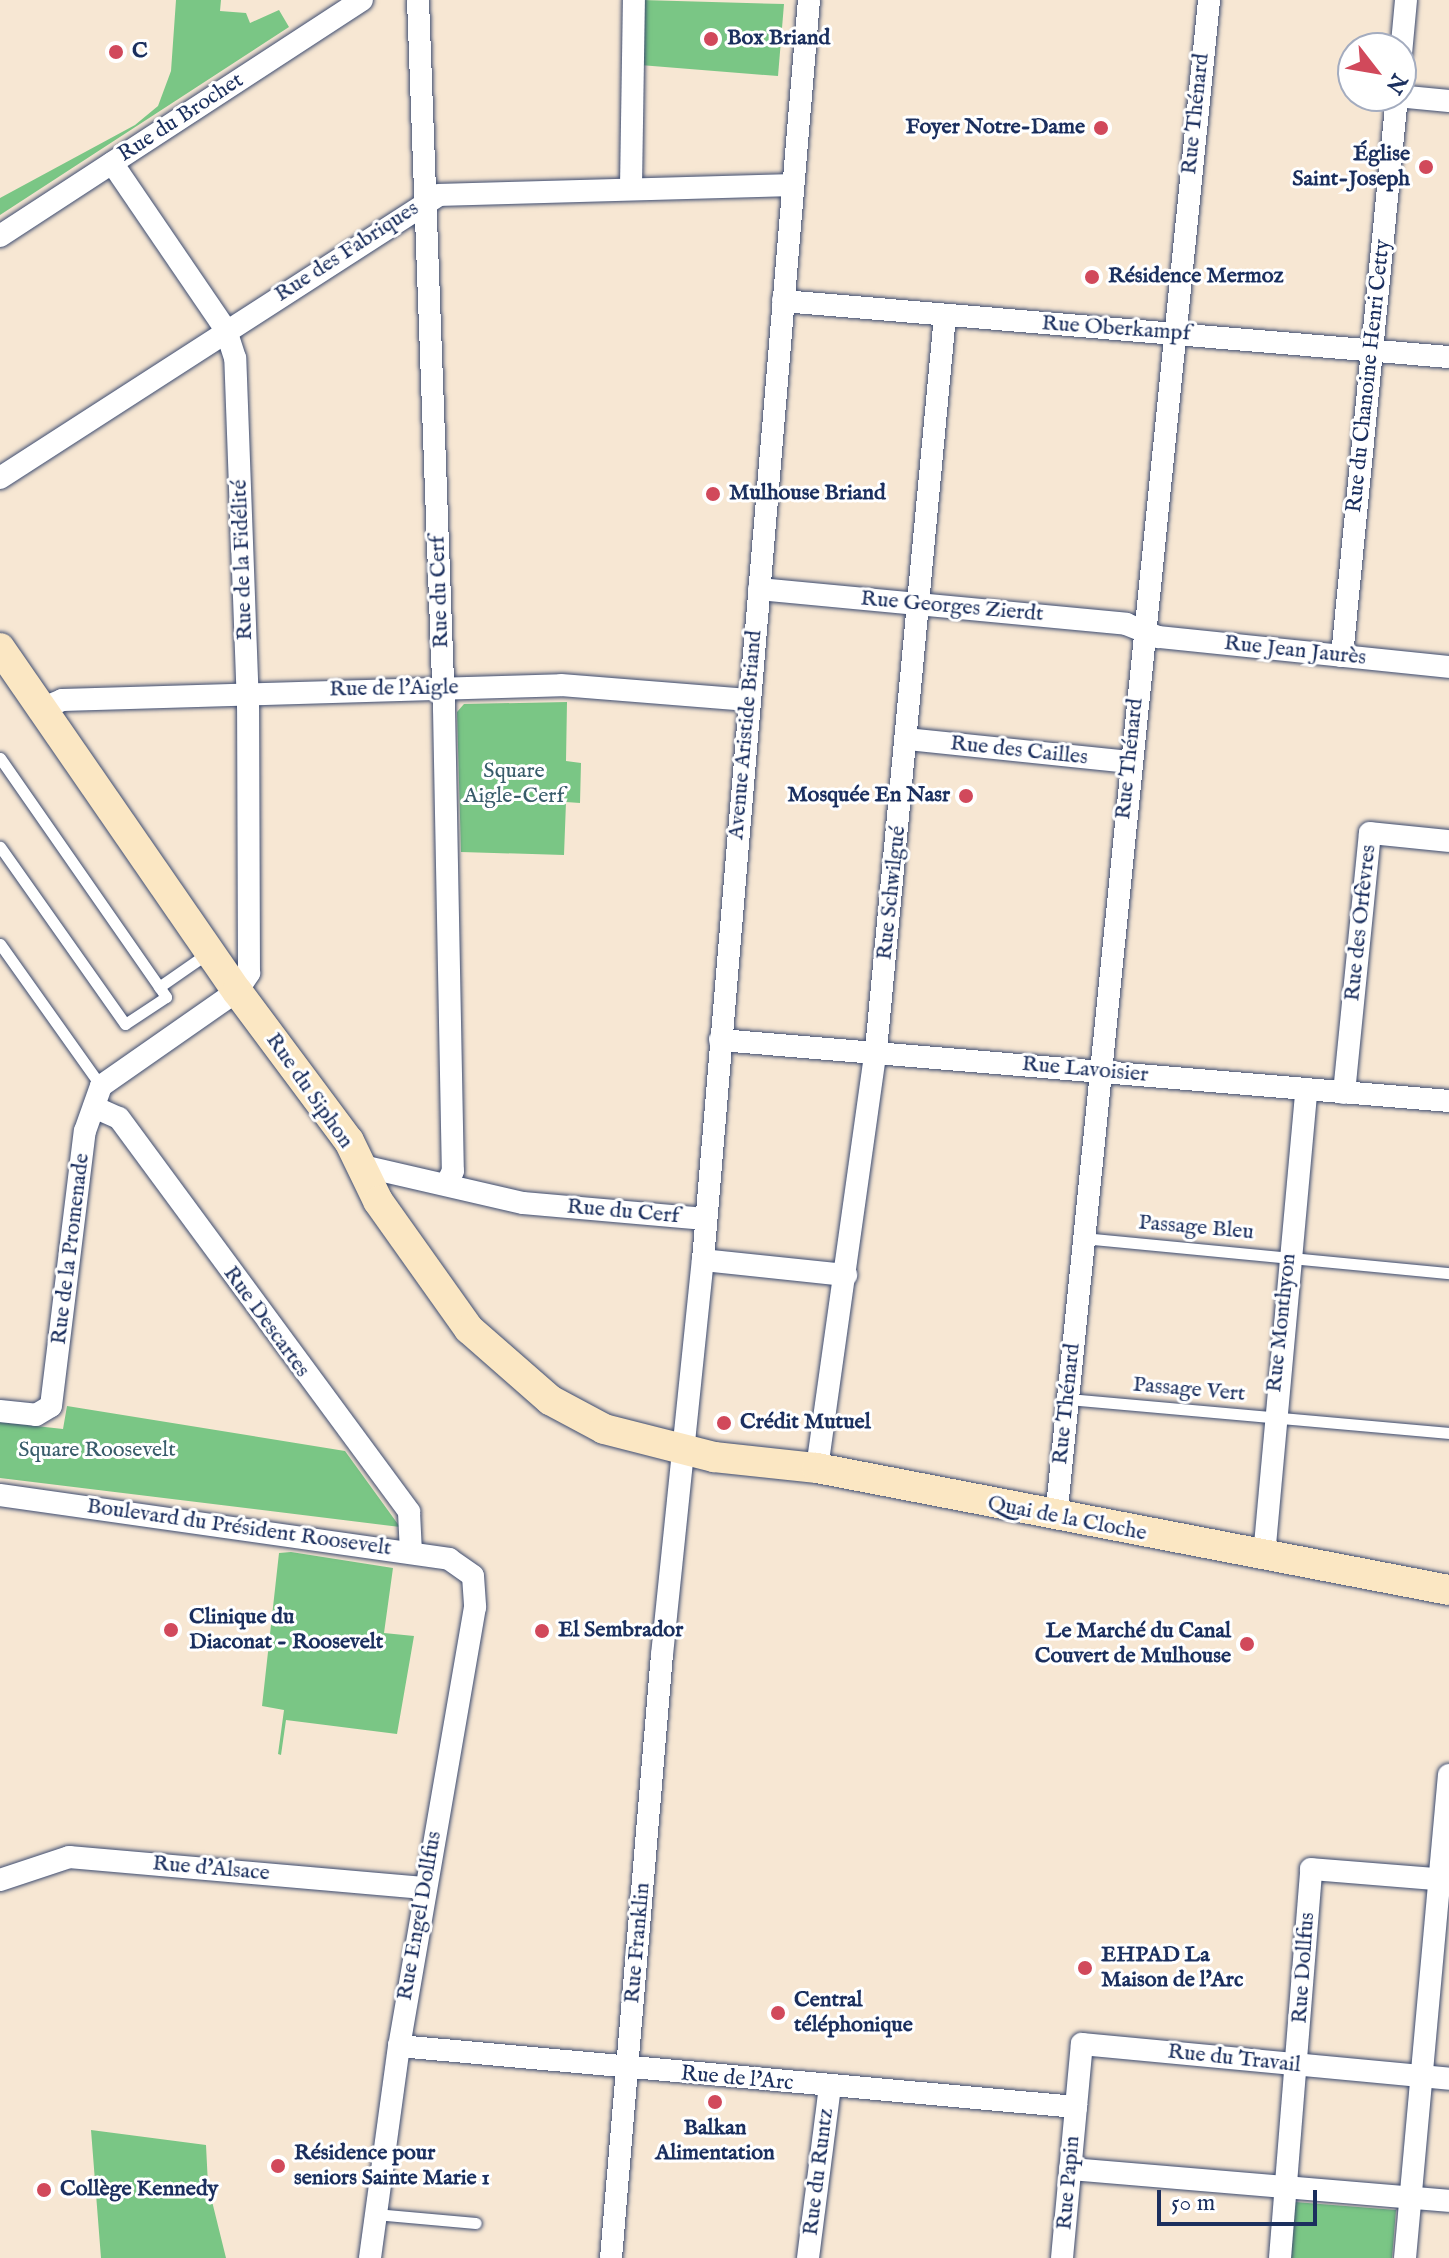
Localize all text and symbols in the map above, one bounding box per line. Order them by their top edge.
place label: Box Briand [727,26,830,52]
marker: Box Briand [702,30,720,48]
north arrow [1337,32,1417,112]
place label: C [132,39,148,65]
marker: C [107,43,125,61]
street label: Rue Thénard [1177,52,1215,176]
street label: Rue du Brochet [113,68,249,168]
text: N [1379,68,1413,99]
place label: Foyer Notre-Dame [906,115,1085,141]
marker: Foyer Notre-Dame [1092,119,1110,137]
place label: Église Saint-Joseph [1292,141,1410,192]
marker: Église Saint-Joseph [1417,158,1435,176]
street label: Rue des Fabriques [270,196,424,308]
street label: Rue du Chanoine Henri Cetty [1342,238,1396,514]
place label: Résidence Mermoz [1108,264,1284,290]
marker: Résidence Mermoz [1083,268,1101,286]
street label: Rue Oberkampf [1041,311,1191,347]
street label: Rue de la Fidélité [227,479,259,641]
place label: Mulhouse Briand [729,481,886,507]
marker: Mulhouse Briand [704,485,722,503]
street label: Rue du Cerf [425,535,455,649]
street label: Rue Georges Zierdt [859,586,1045,628]
street label: Avenue Aristide Briand [724,629,768,841]
street label: Rue Jean Jaurès [1223,630,1367,672]
street label: Rue de l'Aigle [329,675,459,703]
street label: Rue Thénard [1111,697,1149,821]
street label: Rue des Cailles [949,731,1089,771]
park label: Square Aigle-Cerf [464,758,564,810]
place label: Mosquée En Nasr [787,783,950,809]
marker: Mosquée En Nasr [957,787,975,805]
street label: Rue Schwilgué [872,825,912,961]
street label: Rue des Orfèvres [1340,843,1382,1003]
street label: Rue du Siphon [259,1028,359,1154]
street label: Rue Lavoisier [1021,1051,1149,1089]
street label: Rue de la Promenade [46,1152,96,1346]
street label: Rue du Cerf [566,1194,680,1230]
street label: Passage Bleu [1137,1210,1255,1246]
street label: Rue Monthyon [1262,1252,1302,1394]
street label: Rue Descartes [217,1261,315,1383]
street label: Rue Thénard [1048,1342,1086,1466]
street label: Passage Vert [1132,1372,1246,1408]
place label: Crédit Mutuel [740,1410,871,1436]
marker: Crédit Mutuel [715,1414,733,1432]
park label: Square Roosevelt [18,1438,176,1464]
street label: Quai de la Cloche [985,1491,1149,1547]
street label: Boulevard du Président Roosevelt [85,1494,393,1562]
place label: Clinique du Diaconat - Roosevelt [189,1604,383,1656]
place label: El Sembrador [558,1618,683,1644]
place label: Le Marché du Canal Couvert de Mulhouse [1035,1618,1231,1670]
marker: Clinique du Diaconat - Roosevelt [160,1619,182,1641]
marker: El Sembrador [533,1622,551,1640]
marker: Le Marché du Canal Couvert de Mulhouse [1238,1635,1256,1653]
street label: Rue Engel Dollfus [392,1829,448,2003]
street label: Rue d'Alsace [151,1851,271,1887]
street label: Rue Franklin [620,1881,656,2005]
street label: Rue Dollfus [1287,1911,1321,2025]
place label: EHPAD La Maison de l'Arc [1101,1942,1243,1994]
marker: EHPAD La Maison de l'Arc [1076,1959,1094,1977]
place label: Central téléphonique [794,1987,913,2038]
marker: Central téléphonique [769,2004,787,2022]
street label: Rue du Travail [1166,2039,1302,2079]
street label: Rue de l'Arc [679,2061,795,2097]
marker: Balkan Alimentation [706,2093,724,2111]
street label: Rue du Runtz [798,2107,840,2237]
place label: Balkan Alimentation [655,2115,775,2166]
street label: Rue Papin [1052,2135,1086,2231]
place label: Résidence pour seniors Sainte Marie 1 [294,2140,490,2192]
marker: Résidence pour seniors Sainte Marie 1 [269,2157,287,2175]
scale bar [1161,2174,1321,2224]
place label: Collège Kennedy [60,2177,218,2203]
marker: Collège Kennedy [35,2181,53,2199]
text: 50 m [1171,2188,1215,2219]

